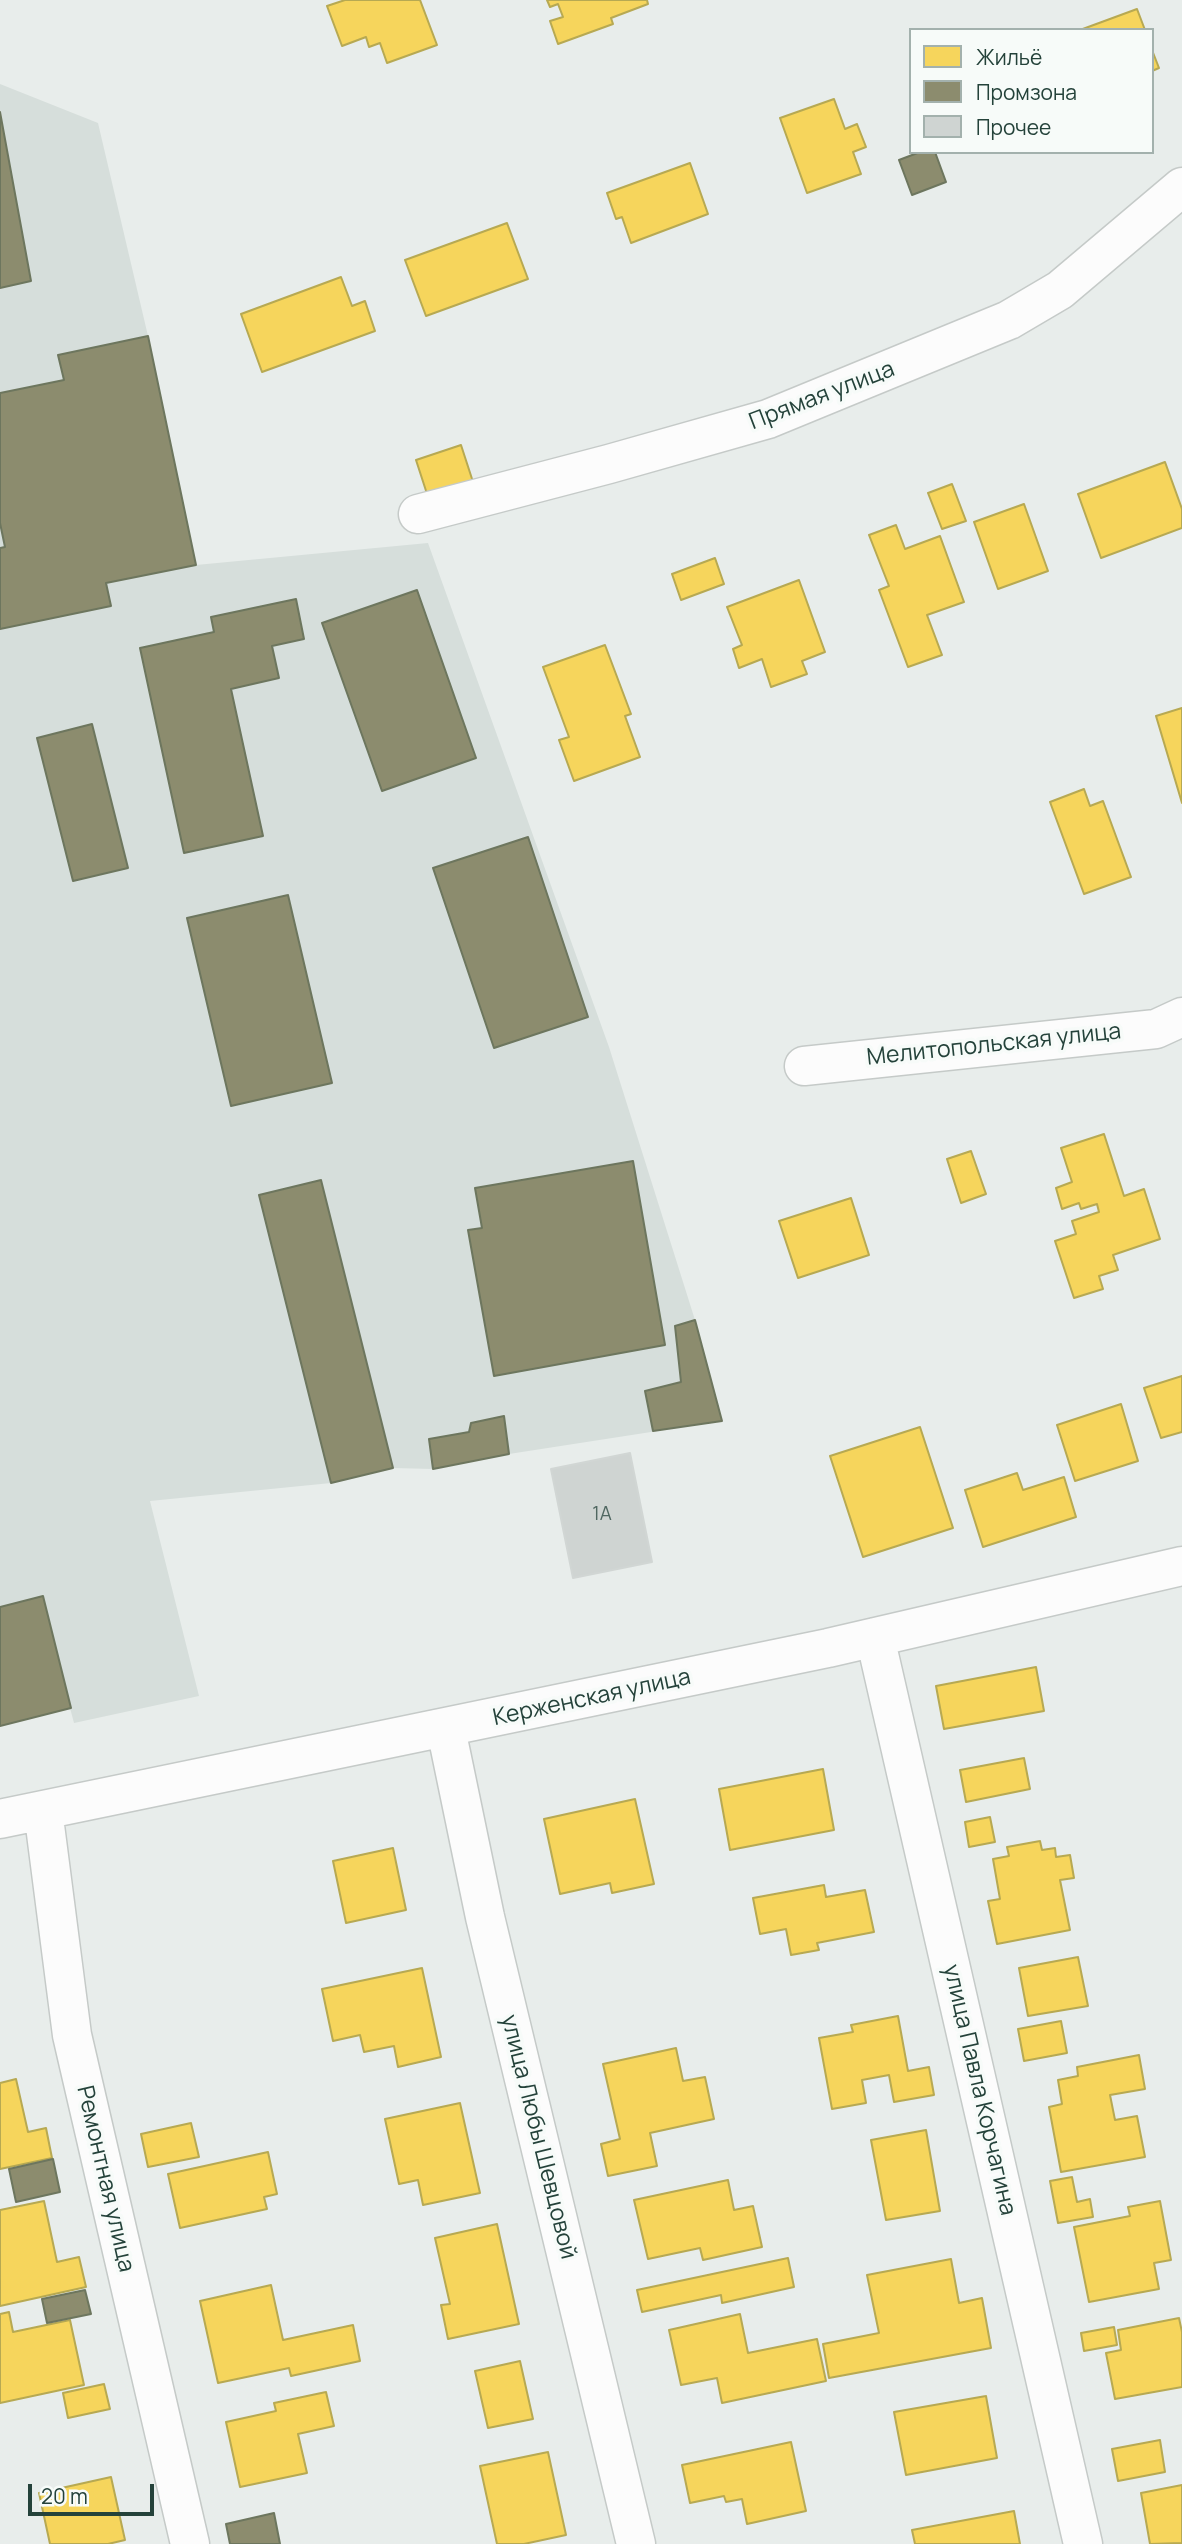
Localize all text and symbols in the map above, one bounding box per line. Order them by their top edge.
legend [909,28,1154,154]
text: Жильё [976,43,1042,71]
text: Промзона [976,78,1077,106]
text: Прочее [976,113,1051,141]
street label: Прямая улица [746,356,898,436]
street label: Мелитопольская улица [865,1018,1123,1072]
house number: 1А [592,1504,612,1526]
street label: Керженская улица [491,1664,693,1732]
street label: улица Павла Корчагина [937,1962,1021,2218]
street label: улица Любы Шевцовой [494,2012,582,2262]
street label: Ремонтная улица [70,2083,140,2275]
scale bar [32,2470,158,2514]
text: 20 m [41,2482,88,2510]

